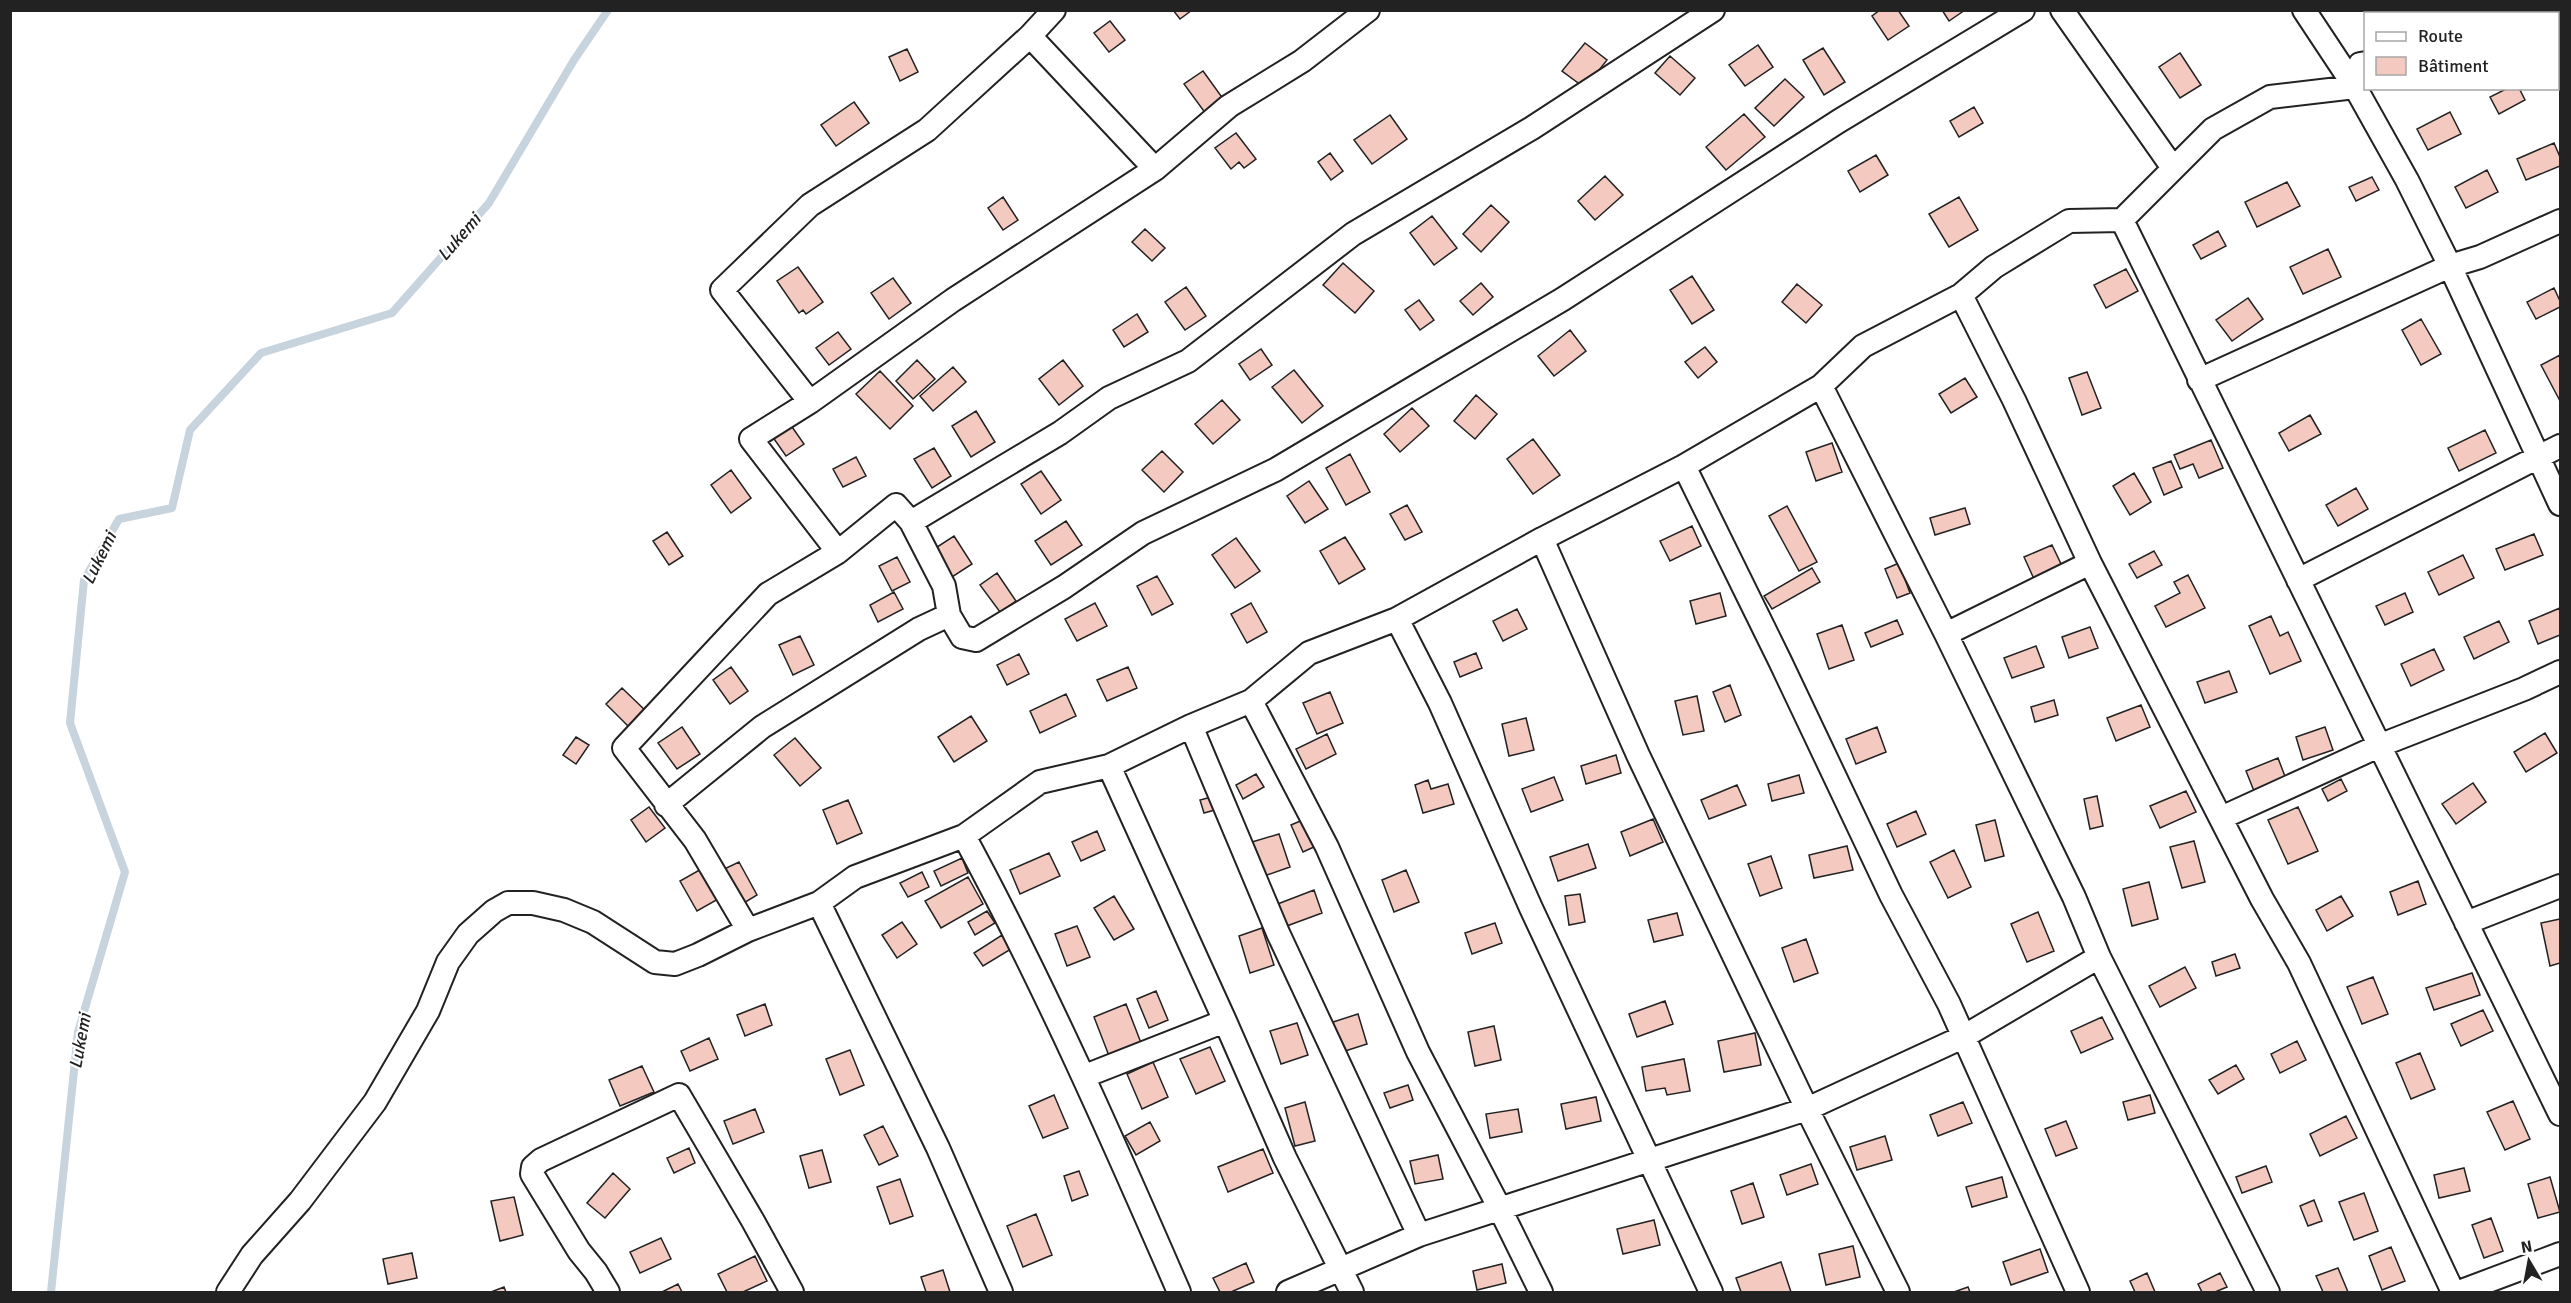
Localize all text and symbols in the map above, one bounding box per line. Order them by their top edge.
legend [2364,12,2559,90]
text: Route [2418,25,2463,47]
text: Bâtiment [2418,55,2489,77]
water label: Lukemi [432,207,487,265]
water label: Lukemi [77,526,122,588]
water label: Lukemi [64,1010,96,1070]
north arrow [2499,1231,2559,1291]
text: N [2519,1236,2534,1258]

